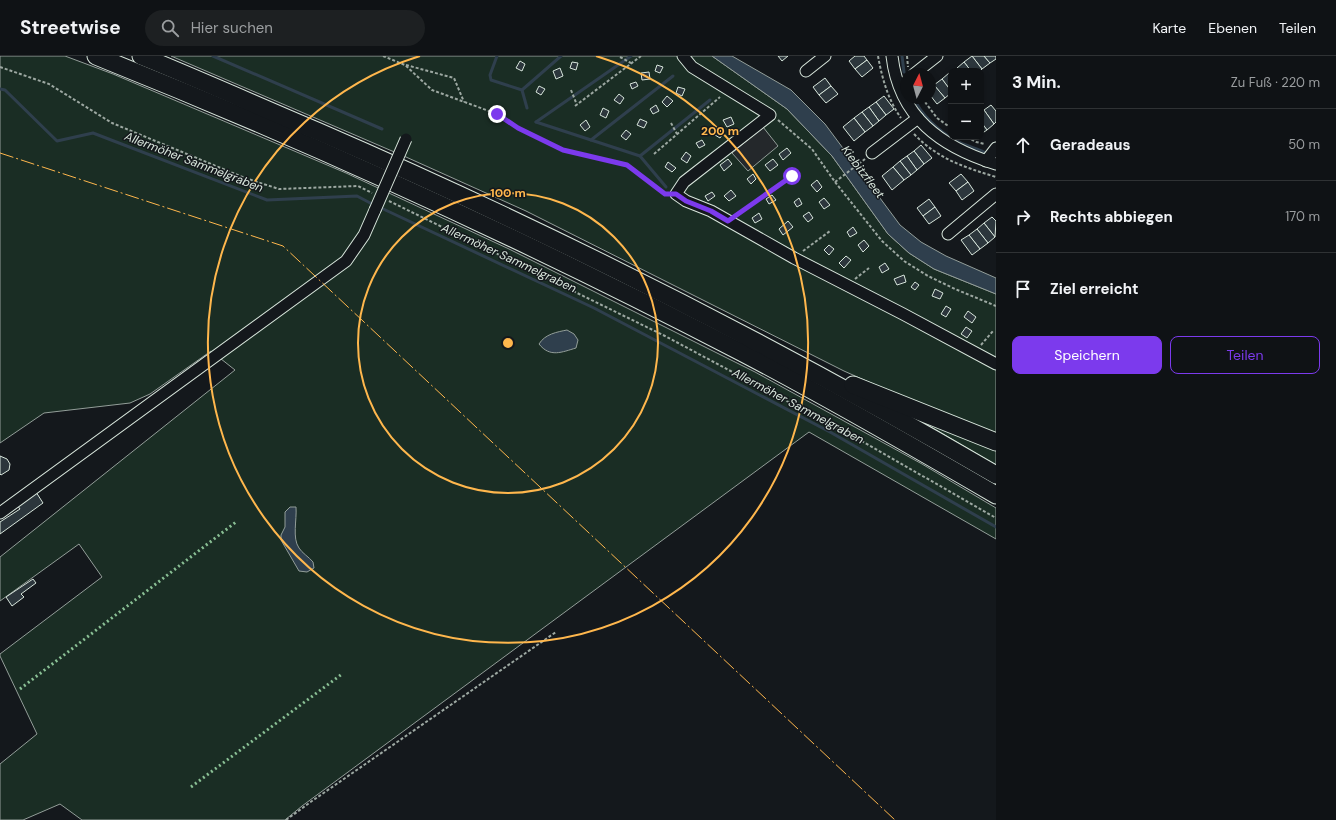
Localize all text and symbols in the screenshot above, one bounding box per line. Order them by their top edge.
search box [145,10,425,46]
text: Streetwise [20,15,121,40]
icon: search [159,17,181,39]
text: Hier suchen [191,18,273,38]
text: Karte [1152,19,1186,37]
text: Ebenen [1208,19,1257,37]
text: Teilen [1279,19,1316,37]
north arrow [900,68,936,104]
map controls [948,68,984,140]
button: + [948,68,984,104]
text: 3 Min. [1012,71,1061,93]
text: Zu Fuß · 220 m [1231,74,1320,91]
button: − [948,104,984,140]
route end [488,105,506,123]
text: 200 m [701,123,739,139]
water label: Allermöher Sammelgraben [121,128,266,196]
icon: ahead [1012,134,1034,156]
text: Geradeaus [1050,135,1131,155]
text: 50 m [1288,136,1320,153]
water label: Kiebitzfleet [838,142,888,202]
route start [783,167,801,185]
text: 100 m [490,185,526,201]
icon: right [1012,206,1034,228]
text: Rechts abbiegen [1050,207,1173,227]
text: 170 m [1285,208,1320,225]
water label: Allermöher Sammelgraben [438,219,579,296]
icon: arrive [1012,278,1034,300]
text: Ziel erreicht [1050,279,1139,299]
centre of rings [501,336,515,350]
button: Speichern [1012,336,1162,374]
button: Teilen [1170,336,1320,374]
water label: Allermöher Sammelgraben [728,364,867,448]

